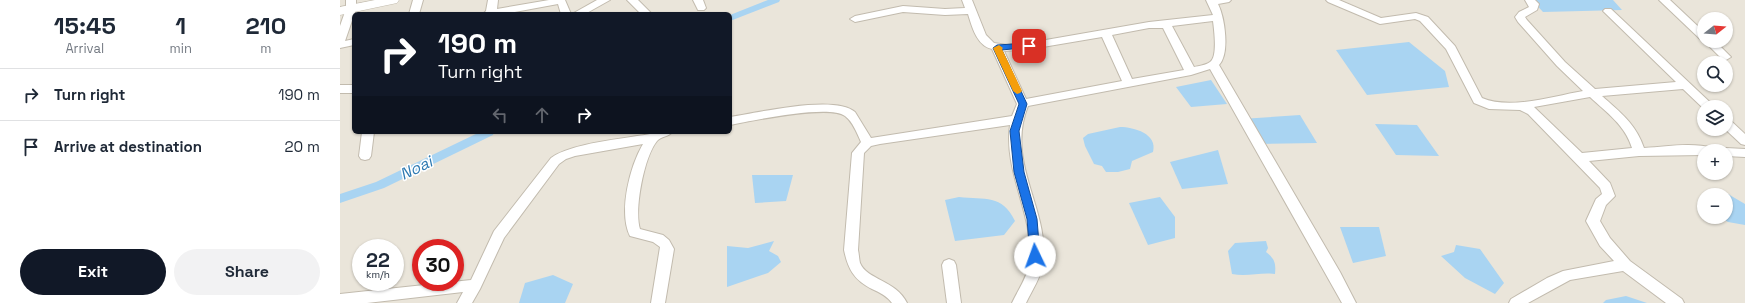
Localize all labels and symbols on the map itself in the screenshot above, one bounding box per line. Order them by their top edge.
north arrow [1697,12,1733,48]
pin [1012,29,1046,63]
water label: Noai [396,150,438,185]
position arrow [1014,235,1056,277]
speed limit sign: 30 [412,239,464,291]

